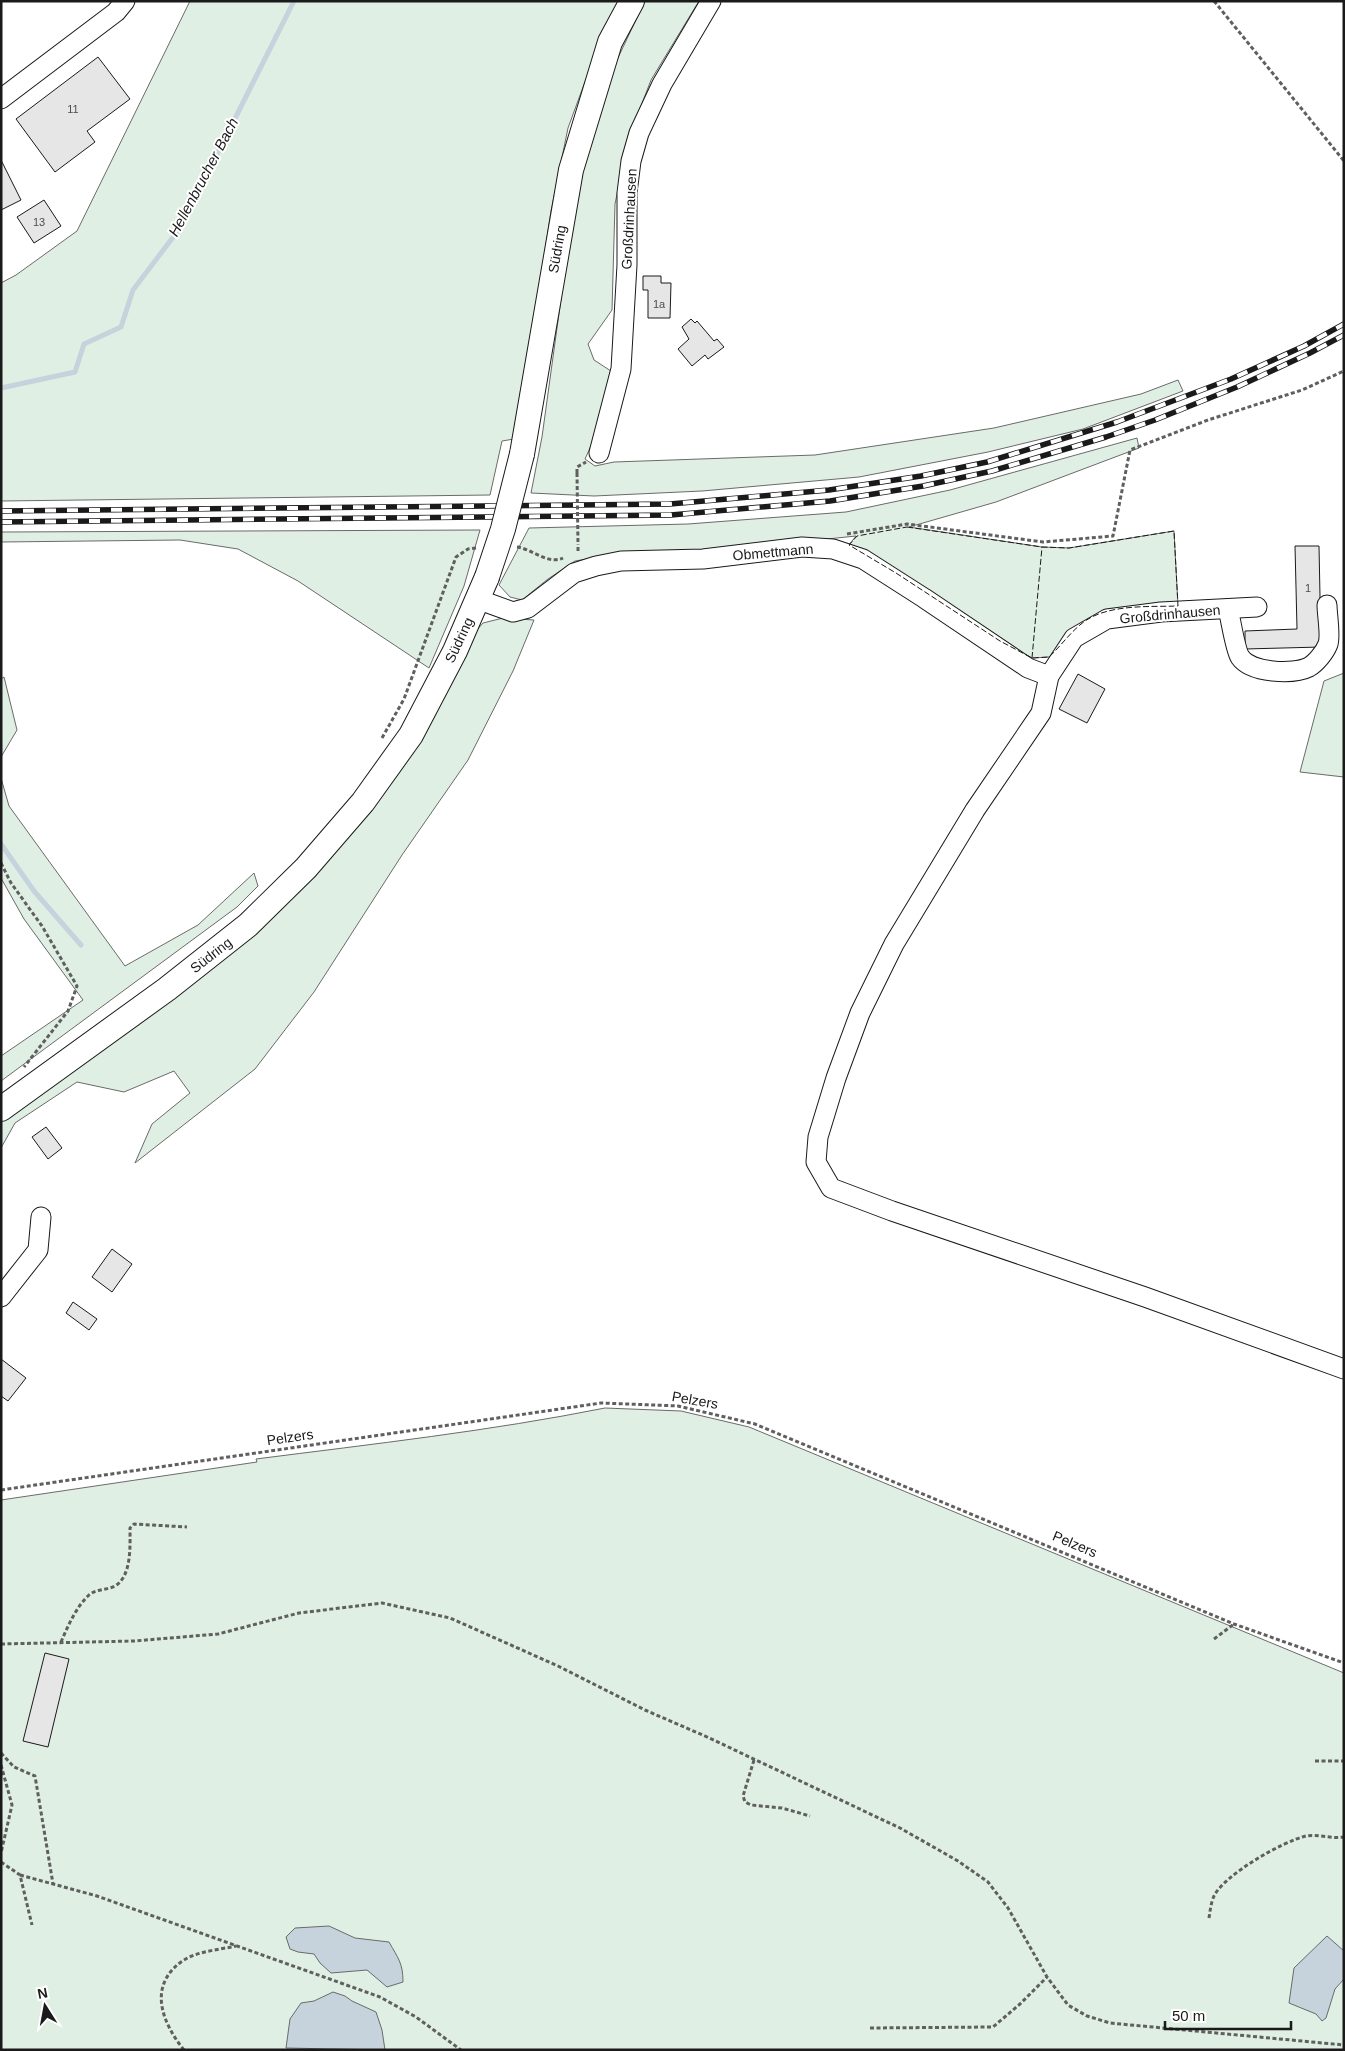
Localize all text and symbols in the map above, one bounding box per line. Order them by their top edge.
house number: 11 [67,103,79,115]
water label: Hellenbrucher Bach [165,115,241,239]
street label: Großdrinhausen [618,168,640,270]
house number: 13 [33,216,45,228]
street label: Südring [545,224,569,274]
house number: 1a [653,298,666,310]
street label: Obmettmann [732,541,814,563]
house number: 1 [1305,582,1311,594]
street label: Großdrinhausen [1119,602,1221,626]
street label: Südring [442,615,476,665]
street label: Südring [187,934,235,976]
street label: Pelzers [671,1388,719,1412]
street label: Pelzers [266,1426,314,1448]
street label: Pelzers [1050,1528,1100,1560]
north arrow [20,1981,70,2031]
text: N [36,1984,49,2002]
scale bar [1165,1998,1291,2030]
text: 50 m [1172,2007,1205,2024]

